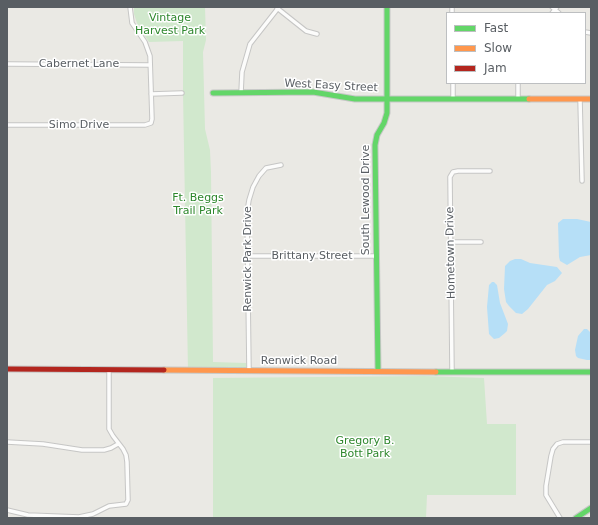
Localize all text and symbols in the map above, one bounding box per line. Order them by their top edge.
park label: Vintage Harvest Park [135,11,205,37]
legend [446,12,586,84]
text: Fast [484,21,508,35]
text: Slow [484,41,512,55]
street label: Cabernet Lane [39,57,119,71]
text: Jam [484,61,507,75]
street label: West Easy Street [284,77,378,95]
street label: Simo Drive [49,118,109,132]
street label: South Lewood Drive [359,145,373,255]
park label: Ft. Beggs Trail Park [172,191,224,217]
street label: Renwick Park Drive [241,206,255,312]
street label: Hometown Drive [444,207,458,299]
street label: Brittany Street [272,249,352,263]
street label: Renwick Road [261,354,337,368]
park label: Gregory B. Bott Park [336,434,394,460]

